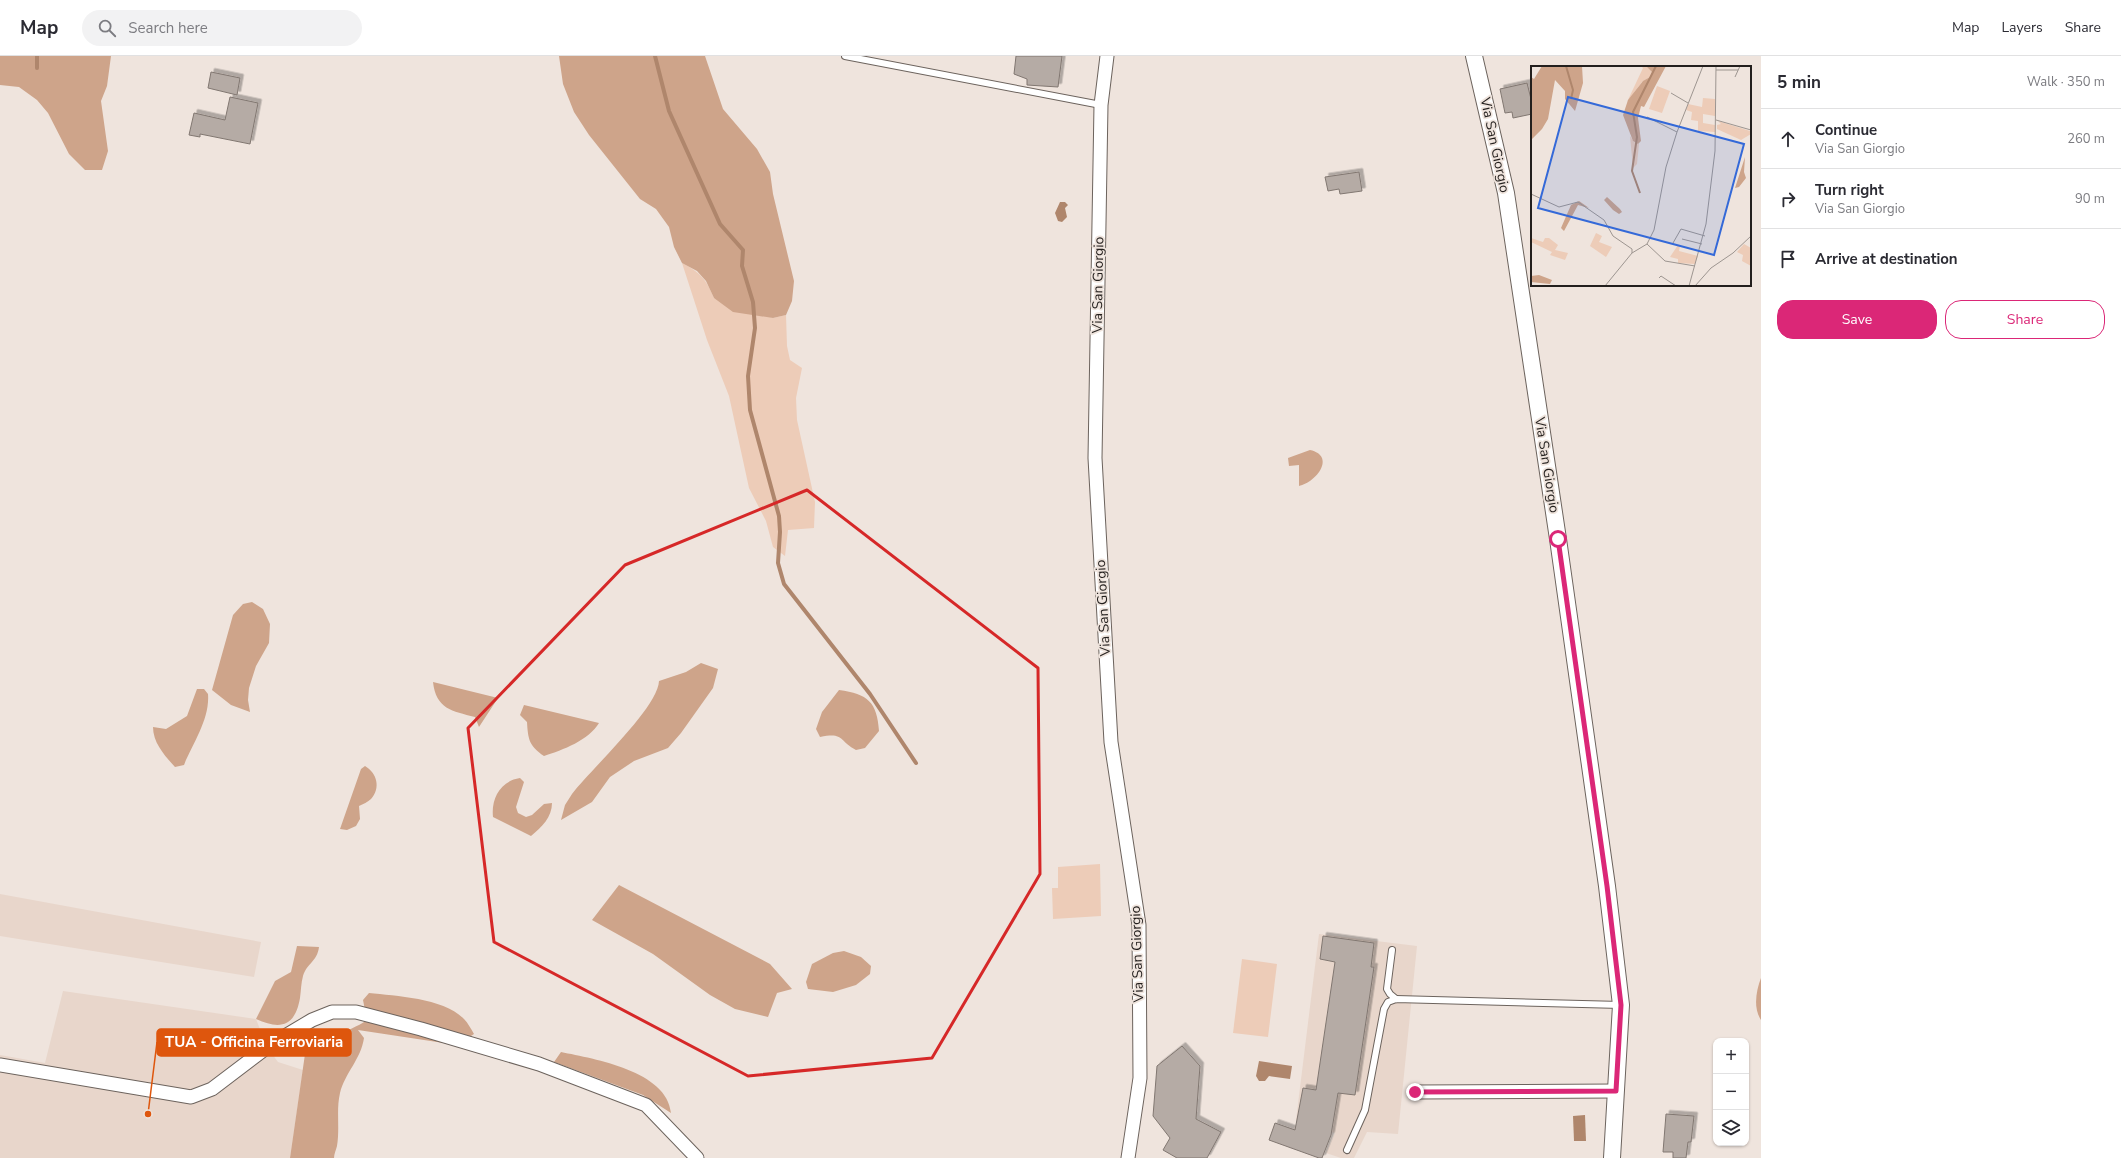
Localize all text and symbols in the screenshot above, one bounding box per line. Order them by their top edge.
search box [82,10,362,46]
text: Map [20,15,58,41]
icon: search [96,17,118,39]
text: Search here [128,18,208,38]
text: Map [1952,18,1979,37]
text: Layers [2001,18,2043,37]
text: Share [2065,18,2101,37]
inset map [1531,66,1751,286]
text: 5 min [1777,71,1821,94]
text: Walk · 350 m [2027,73,2105,91]
street label: Via San Giorgio [1475,95,1514,195]
text: Continue [1815,120,1877,140]
icon: ahead [1777,128,1799,150]
text: 260 m [2067,130,2105,148]
text: Via San Giorgio [1815,140,1905,158]
text: Turn right [1815,180,1884,200]
icon: right [1777,188,1799,210]
text: 90 m [2075,190,2105,208]
text: Via San Giorgio [1815,200,1905,218]
street label: Via San Giorgio [1088,236,1108,335]
icon: arrive [1777,248,1799,270]
text: Arrive at destination [1815,249,1958,269]
button: Save [1777,300,1937,339]
button: Share [1945,300,2105,339]
street label: Via San Giorgio [1530,415,1564,515]
route start [1549,530,1567,548]
street label: Via San Giorgio [1091,559,1115,658]
street label: Via San Giorgio [1126,905,1148,1004]
callout: TUA - Officina Ferroviaria [157,1029,351,1056]
text: TUA - Officina Ferroviaria [165,1032,343,1052]
map controls [1713,1038,1749,1146]
button: + [1713,1038,1749,1074]
button: − [1713,1074,1749,1110]
route end [1406,1083,1424,1101]
button: layers [1713,1110,1749,1146]

